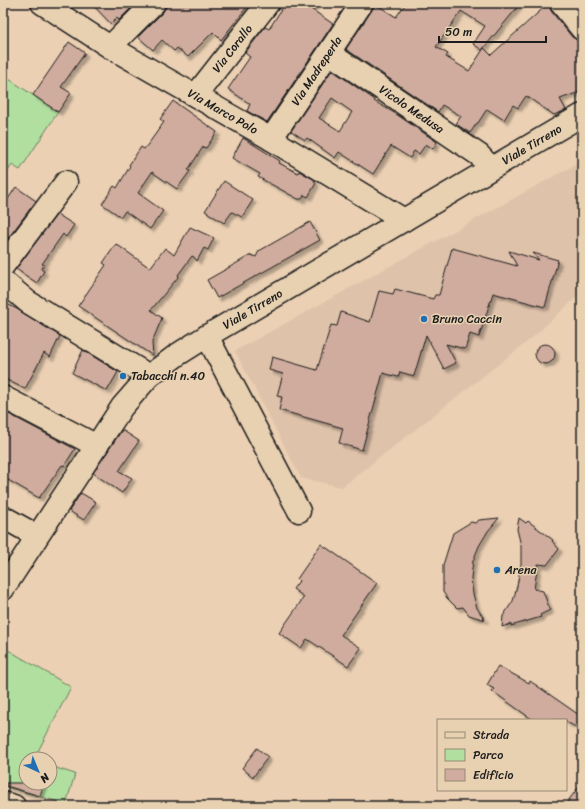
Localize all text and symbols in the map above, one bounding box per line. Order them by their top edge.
scale bar [439,18,546,44]
street label: Via Corallo [206,19,259,78]
text: 50 m [445,21,472,43]
street label: Via Madreperla [285,31,348,110]
street label: Vicolo Medusa [374,79,449,140]
street label: Via Marco Polo [183,82,262,141]
street label: Viale Tirreno [497,118,566,171]
street label: Viale Tirreno [218,283,287,336]
place label: Bruno Caccin [432,308,502,330]
marker: Bruno Caccin [419,314,429,324]
place label: Tabacchi n.40 [131,365,206,387]
marker: Tabacchi n.40 [118,371,128,381]
place label: Arena [504,559,537,581]
marker: Arena [492,565,502,575]
legend [437,719,567,791]
text: Strada [473,724,510,746]
text: Parco [473,744,503,766]
north arrow [18,751,58,791]
text: Edificio [473,764,513,786]
text: N [35,768,55,788]

